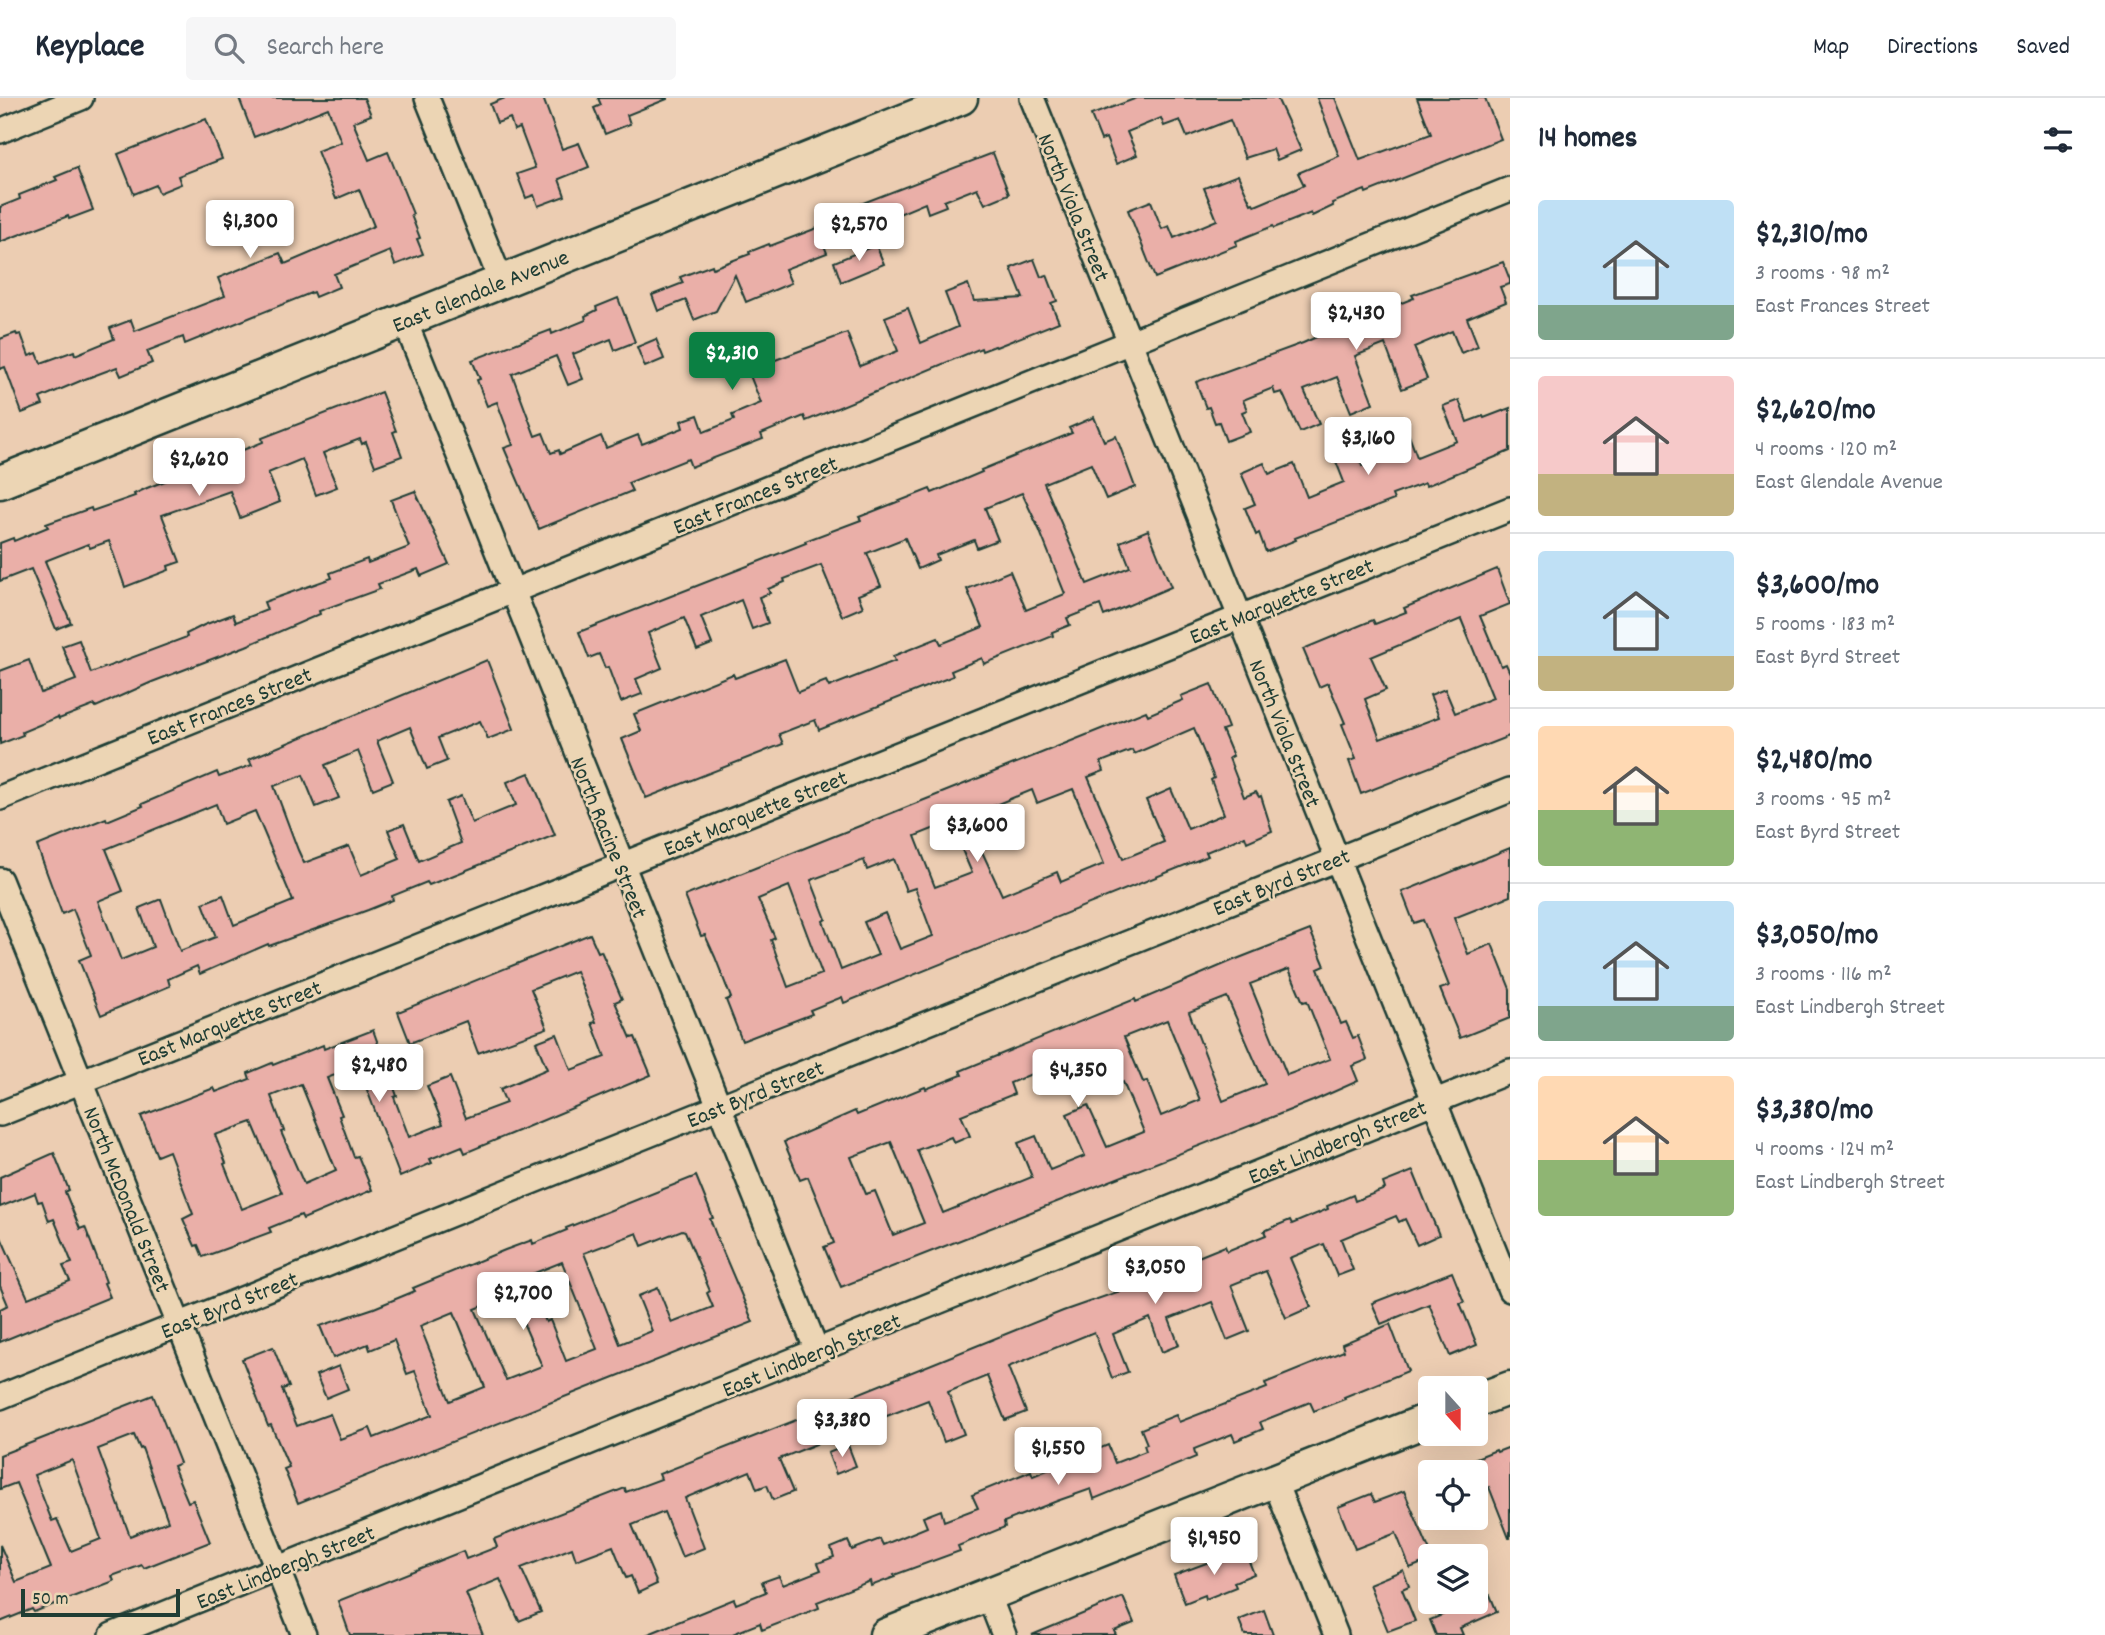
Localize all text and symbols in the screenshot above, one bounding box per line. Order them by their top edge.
search box [186,17,676,80]
text: Keyplace [35,25,144,72]
icon: search [210,29,248,67]
text: Search here [266,30,384,67]
text: Map [1813,31,1849,65]
text: Directions [1887,31,1978,65]
text: Saved [2016,31,2070,65]
text: 14 homes [1538,119,1637,162]
icon: filters [2039,121,2077,159]
street label: North Viola Street [1027,129,1117,287]
pin: $1,300 [193,200,307,260]
pin: $2,570 [802,204,916,263]
text: $1,300 [222,206,278,239]
text: $2,570 [830,209,888,242]
text: $2,310/mo [1755,215,1868,258]
icon: home [1594,228,1678,312]
street label: East Glendale Avenue [388,243,575,344]
text: 3 rooms · 98 m² [1755,258,1890,291]
text: East Frances Street [1755,291,1930,324]
pin: $2,430 [1299,292,1413,352]
text: $2,430 [1327,298,1385,331]
pin: $2,310 [675,332,789,392]
text: $2,310 [705,338,759,371]
text: $2,620/mo [1755,391,1876,434]
icon: home [1594,404,1678,488]
pin: $3,160 [1311,418,1425,477]
text: $3,160 [1340,423,1396,456]
text: 4 rooms · 120 m² [1755,434,1897,467]
pin: $2,620 [142,438,256,498]
text: $2,620 [169,444,229,477]
street label: East Frances Street [669,449,844,545]
text: East Glendale Avenue [1755,467,1943,500]
street label: East Marquette Street [1185,551,1379,655]
text: $3,600/mo [1755,566,1879,609]
icon: home [1594,579,1678,663]
text: 5 rooms · 183 m² [1755,609,1895,642]
text: East Byrd Street [1755,642,1900,675]
street label: North Viola Street [1238,655,1328,813]
street label: East Frances Street [143,660,318,756]
text: $2,480/mo [1755,741,1872,784]
street label: North Racine Street [559,753,654,924]
icon: home [1594,754,1678,838]
street label: East Marquette Street [659,763,853,867]
text: 3 rooms · 95 m² [1755,784,1891,817]
pin: $3,600 [920,804,1034,864]
text: $3,600 [946,810,1008,843]
text: East Byrd Street [1755,817,1900,850]
street label: East Byrd Street [1209,842,1356,927]
text: $3,050/mo [1755,916,1878,959]
icon: home [1594,929,1678,1013]
text: 3 rooms · 116 m² [1755,959,1892,992]
street label: East Marquette Street [133,973,327,1077]
text: East Lindbergh Street [1755,992,1945,1025]
pin: $2,480 [322,1044,436,1104]
pin: $4,350 [1021,1049,1135,1109]
text: $2,480 [350,1050,408,1083]
street label: East Byrd Street [683,1054,830,1139]
text: $4,350 [1049,1055,1107,1088]
text: $3,380/mo [1755,1091,1873,1134]
street label: East Lindbergh Street [1244,1093,1433,1195]
street label: North McDonald Street [72,1102,177,1298]
icon: home [1594,1104,1678,1188]
text: 4 rooms · 124 m² [1755,1134,1894,1167]
text: East Lindbergh Street [1755,1167,1945,1200]
pin: $3,050 [1098,1246,1212,1306]
text: $3,050 [1124,1252,1186,1285]
street label: East Byrd Street [157,1265,304,1350]
pin: $2,700 [466,1272,580,1332]
text: $2,700 [493,1278,553,1311]
street label: East Lindbergh Street [718,1306,907,1408]
north arrow [1418,1376,1488,1446]
map controls [1418,1376,1488,1614]
pin: $3,380 [785,1400,899,1459]
text: $3,380 [813,1405,871,1438]
pin: $1,550 [1001,1428,1115,1487]
text: $1,550 [1031,1433,1085,1466]
button: locate [1418,1460,1488,1530]
street label: East Lindbergh Street [192,1518,381,1620]
pin: $1,950 [1157,1518,1271,1577]
text: $1,950 [1187,1523,1241,1556]
button: layers [1418,1544,1488,1614]
scale bar [21,1586,180,1618]
text: 50 m [32,1587,69,1614]

